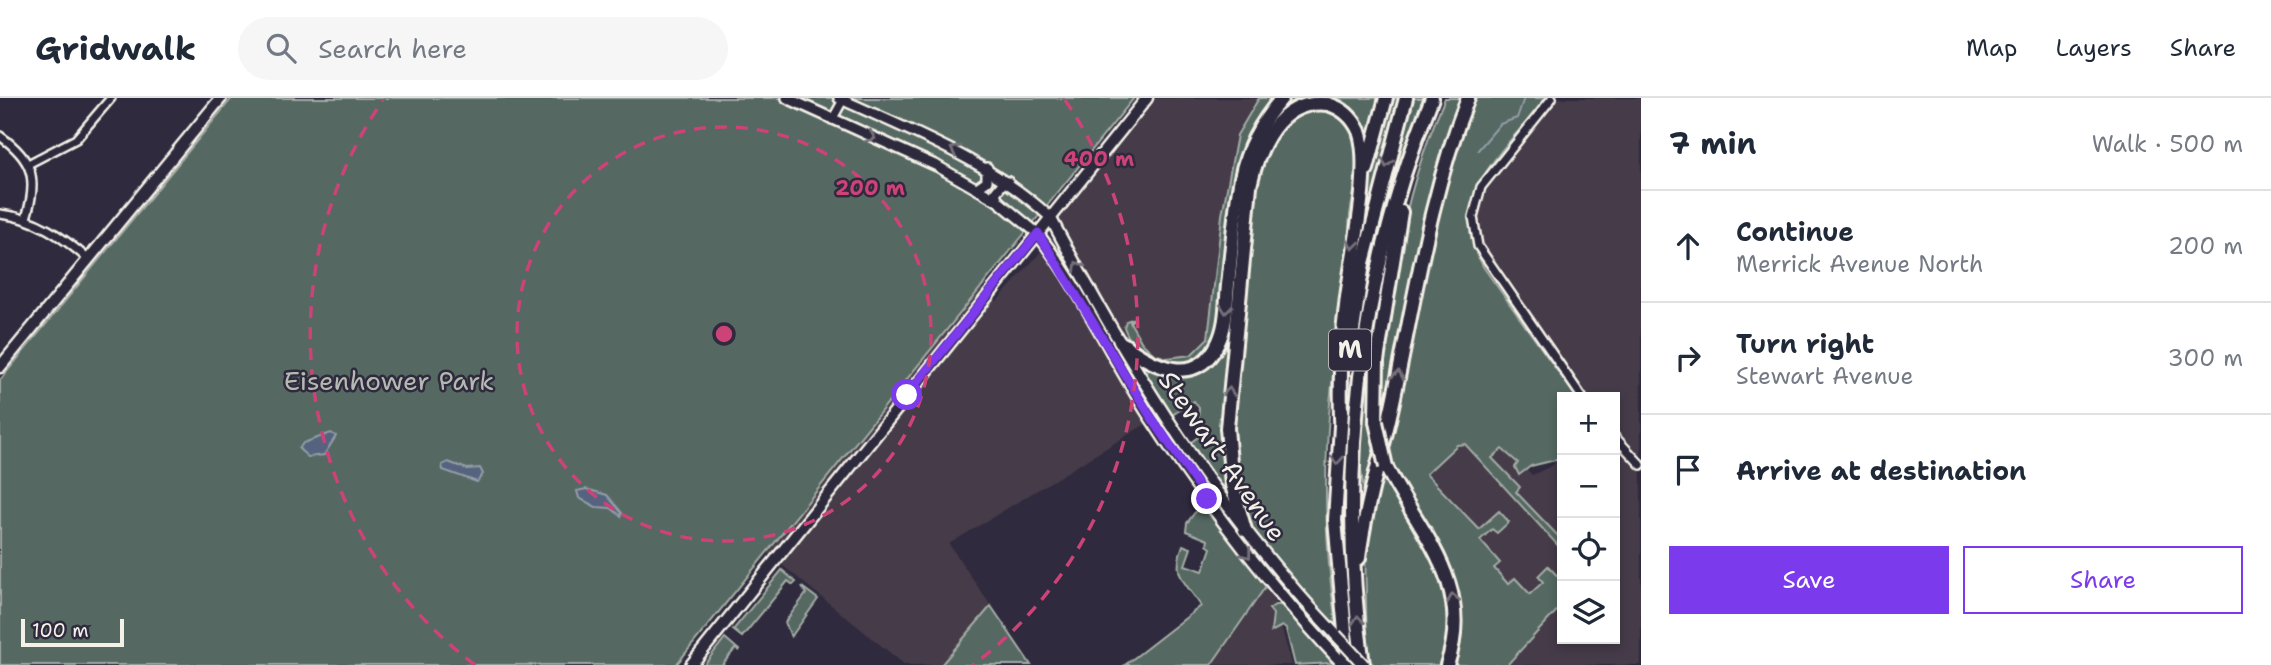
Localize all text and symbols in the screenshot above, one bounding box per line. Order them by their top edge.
search box [238,17,728,80]
text: Gridwalk [35,26,196,71]
icon: search [262,29,300,67]
text: Search here [318,31,467,66]
text: Map [1966,32,2017,64]
text: Layers [2055,32,2132,64]
text: Share [2170,32,2236,64]
text: 7 min [1669,123,1756,164]
one-way arrow [863,129,876,143]
text: Walk · 500 m [2092,129,2243,159]
one-way arrow [950,145,962,159]
text: 400 m [1064,145,1134,173]
one-way arrow [1381,157,1395,169]
text: 200 m [835,174,905,202]
text: Continue [1736,214,1854,249]
icon: ahead [1669,227,1707,265]
text: 200 m [2168,231,2243,261]
one-way arrow [1346,240,1361,251]
text: Merrick Avenue North [1736,249,1983,279]
one-way arrow [1073,260,1086,273]
one-way arrow [1219,303,1234,314]
centre of rings [712,322,736,346]
text: Turn right [1736,326,1874,361]
road number: M [1329,330,1371,370]
icon: right [1669,339,1707,377]
text: 300 m [2168,343,2243,373]
text: Stewart Avenue [1736,361,1913,391]
park label: Eisenhower Park [284,363,494,398]
street label: Stewart Avenue [1151,364,1295,548]
one-way arrow [1390,369,1405,381]
route start [891,379,922,410]
one-way arrow [1221,387,1236,398]
map controls [1557,392,1620,644]
button: + [1557,392,1620,455]
icon: arrive [1669,451,1707,489]
text: Arrive at destination [1736,453,2026,488]
one-way arrow [1330,455,1345,466]
button: − [1557,455,1620,518]
route end [1191,483,1222,514]
button: locate [1557,518,1620,581]
button: Save [1669,546,1949,614]
button: Share [1963,546,2243,614]
one-way arrow [1239,547,1252,559]
button: layers [1557,581,1620,644]
one-way arrow [1447,592,1462,604]
one-way arrow [1350,614,1365,625]
scale bar [21,616,124,648]
text: 100 m [32,618,89,643]

